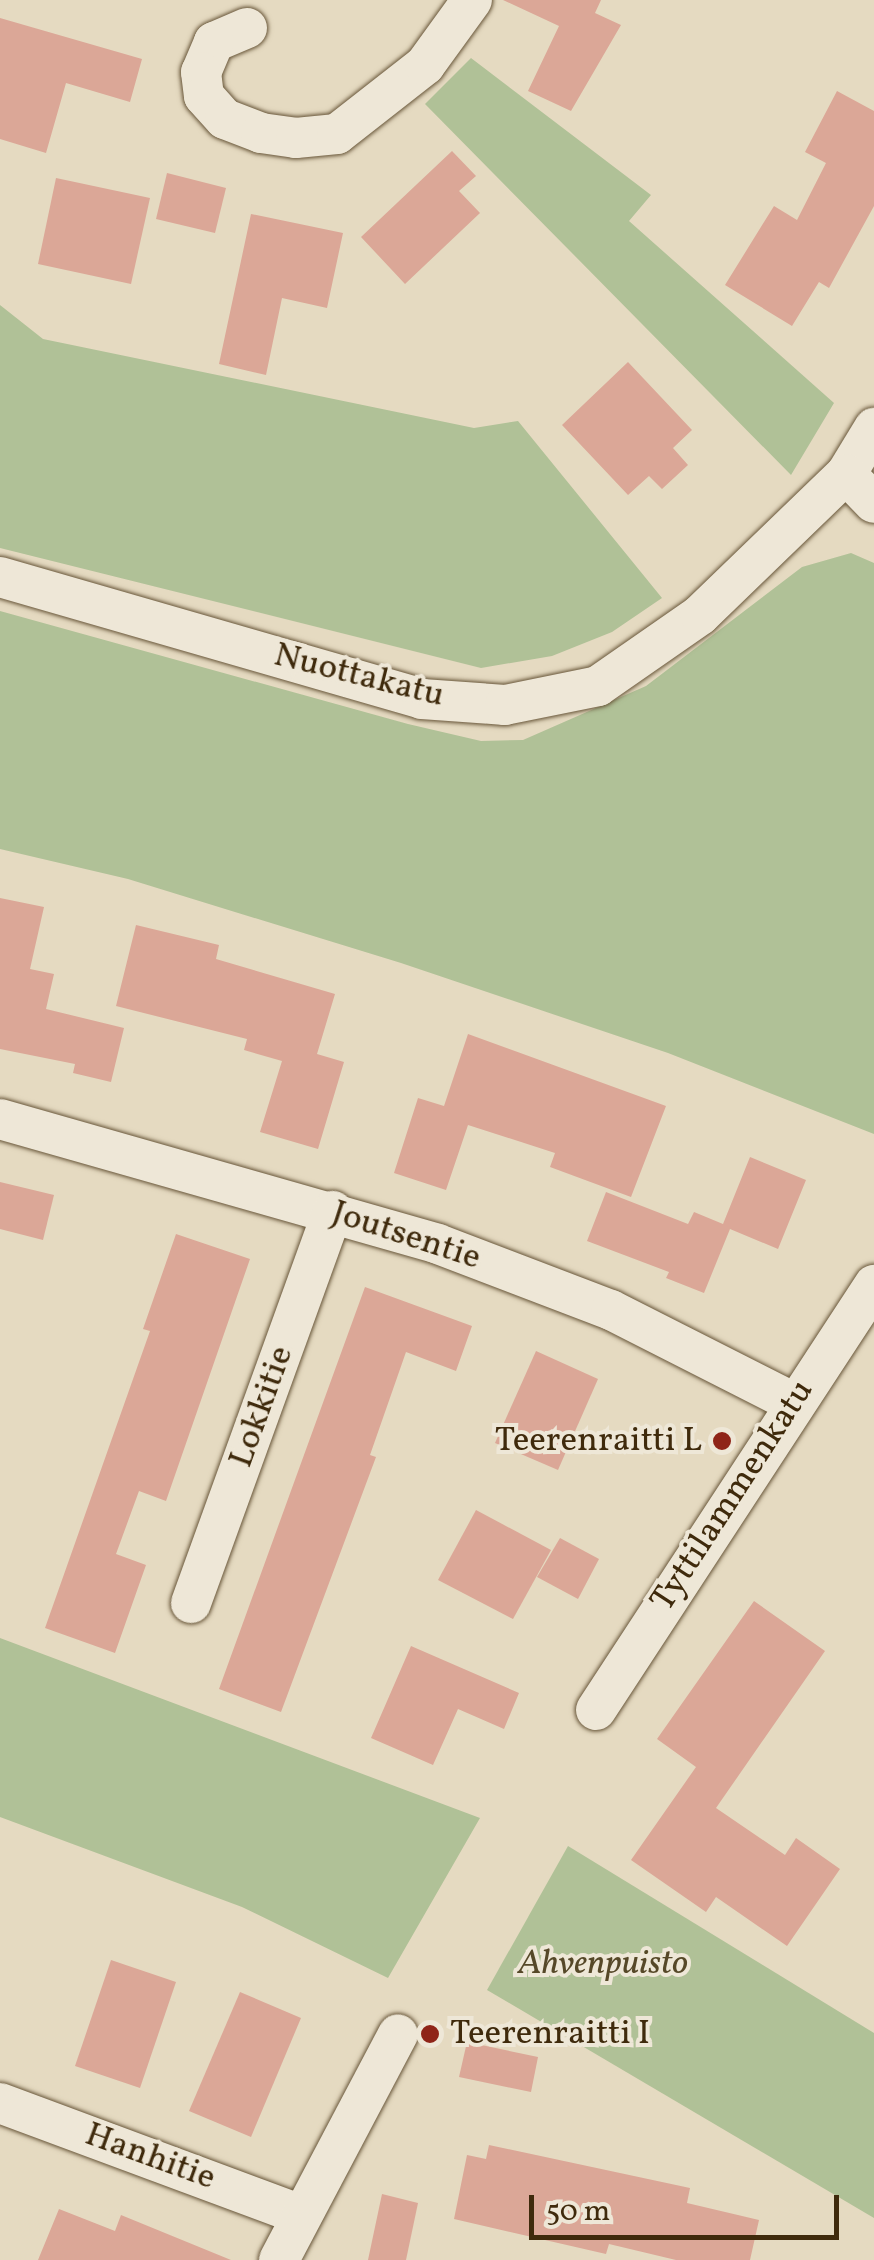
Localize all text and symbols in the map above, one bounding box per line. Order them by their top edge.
street label: Nuottakatu [270,635,448,717]
street label: Joutsentie [326,1192,486,1280]
street label: Lokkitie [221,1341,303,1473]
street label: Tyttilammenkatu [642,1372,824,1620]
place label: Teerenraitti L [495,1420,702,1462]
marker: Teerenraitti L [711,1430,733,1452]
park label: Ahvenpuisto [518,1943,688,1985]
place label: Teerenraitti I [450,2013,650,2055]
marker: Teerenraitti I [419,2023,441,2045]
street label: Hanhitie [79,2114,221,2200]
scale bar [534,2175,844,2237]
text: 50 m [546,2191,610,2233]

